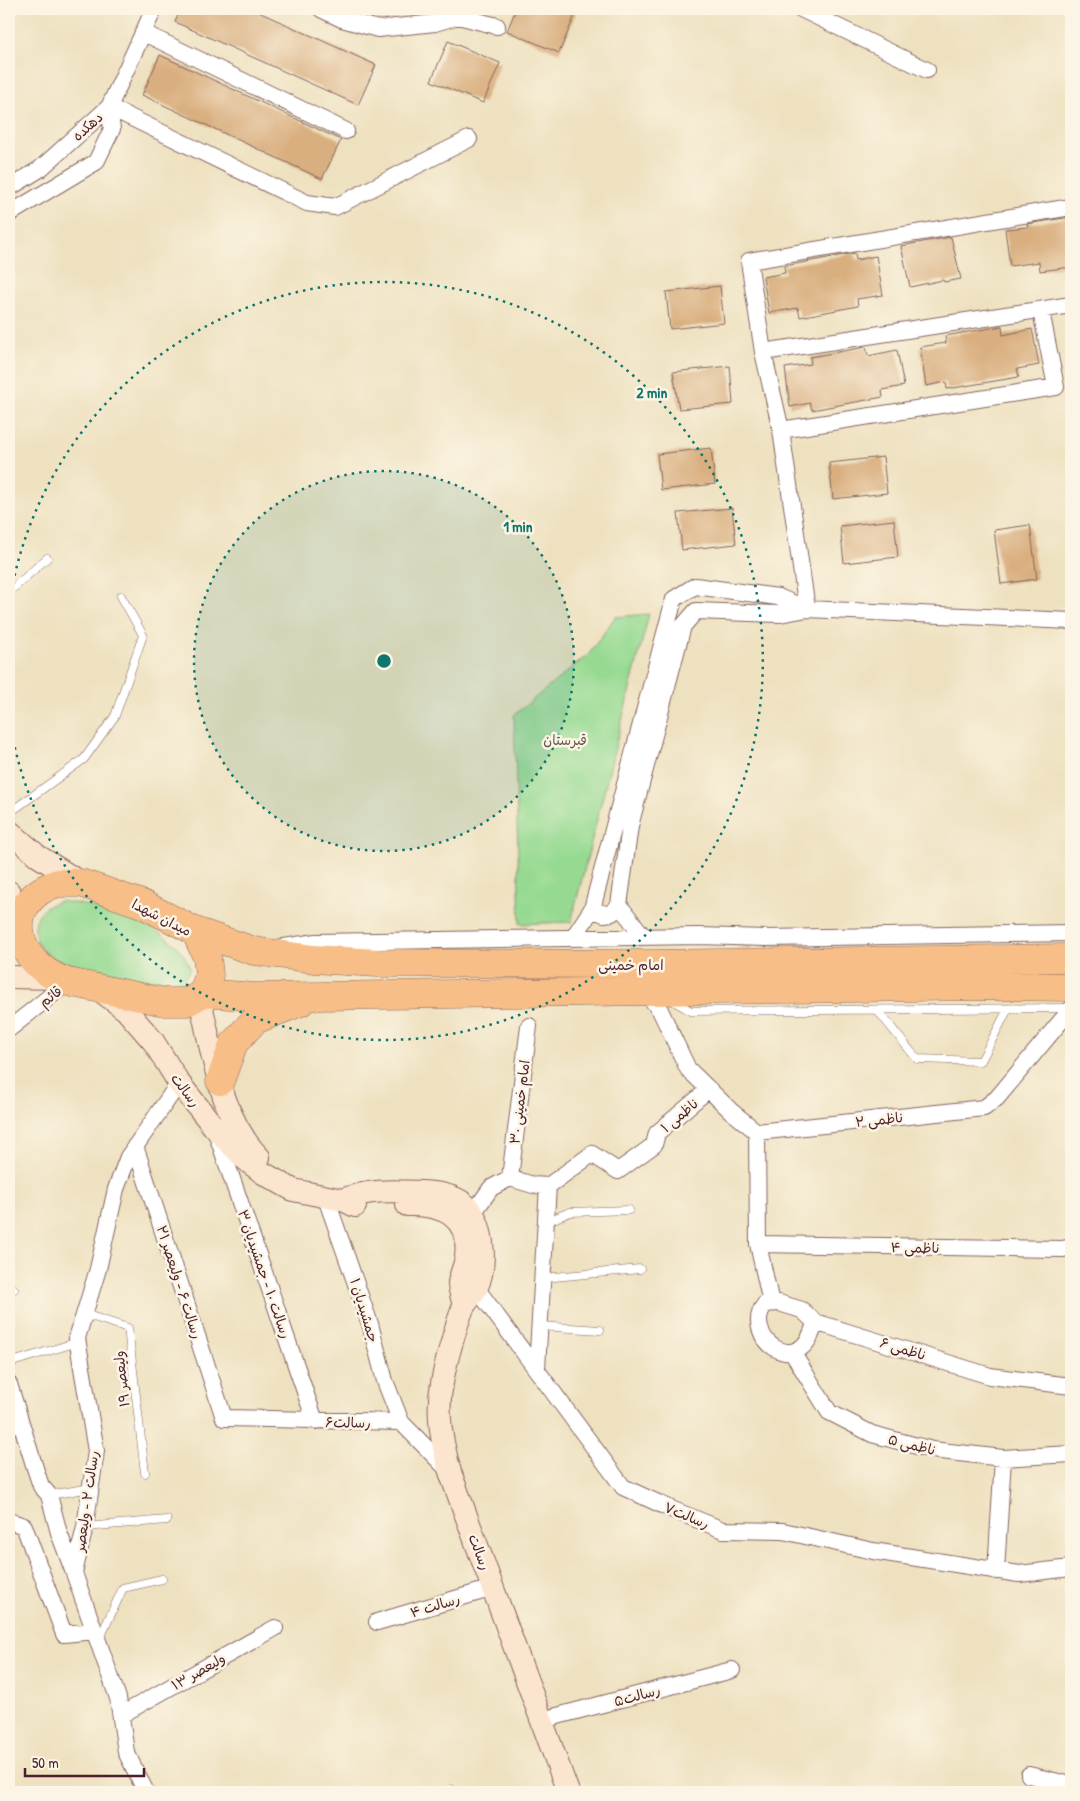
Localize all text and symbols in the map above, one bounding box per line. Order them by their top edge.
street label: دهکده [68,107,106,145]
text: 2 min [637,382,668,403]
text: 1 min [503,516,533,537]
centre of rings [375,652,393,670]
park label: قبرستان [543,730,587,749]
street label: میدان شهدا [129,894,195,940]
street label: امام خمینی [598,955,664,976]
street label: قائم [35,981,67,1013]
street label: امام خمینی ۳۰ [504,1059,536,1145]
street label: رسالت [167,1069,205,1111]
street label: ناظمی ۱ [656,1094,702,1136]
street label: ناظمی ۲ [854,1107,904,1131]
street label: رسالت ۱۰ - جمشیدیان ۳ [234,1207,296,1341]
street label: رسالت ۶ - ولیعصر ۲۱ [153,1223,207,1341]
street label: ناظمی ۴ [890,1237,940,1257]
street label: جمشیدیان ۱ [346,1276,384,1344]
street label: ناظمی ۶ [878,1332,928,1364]
street label: ولیعصر ۱۹ [109,1350,133,1408]
street label: رسالت۶ [325,1412,371,1432]
street label: ناظمی ۵ [886,1429,938,1459]
street label: رسالت ۲ - ولیعصر [69,1449,102,1554]
street label: رسالت۷ [661,1497,713,1533]
street label: رسالت [464,1531,496,1573]
street label: رسالت ۴ [408,1588,462,1622]
street label: ولیعصر ۱۳ [168,1648,228,1694]
street label: رسالت۵ [612,1680,662,1710]
scale bar [25,1746,144,1778]
text: 50 m [32,1752,59,1773]

